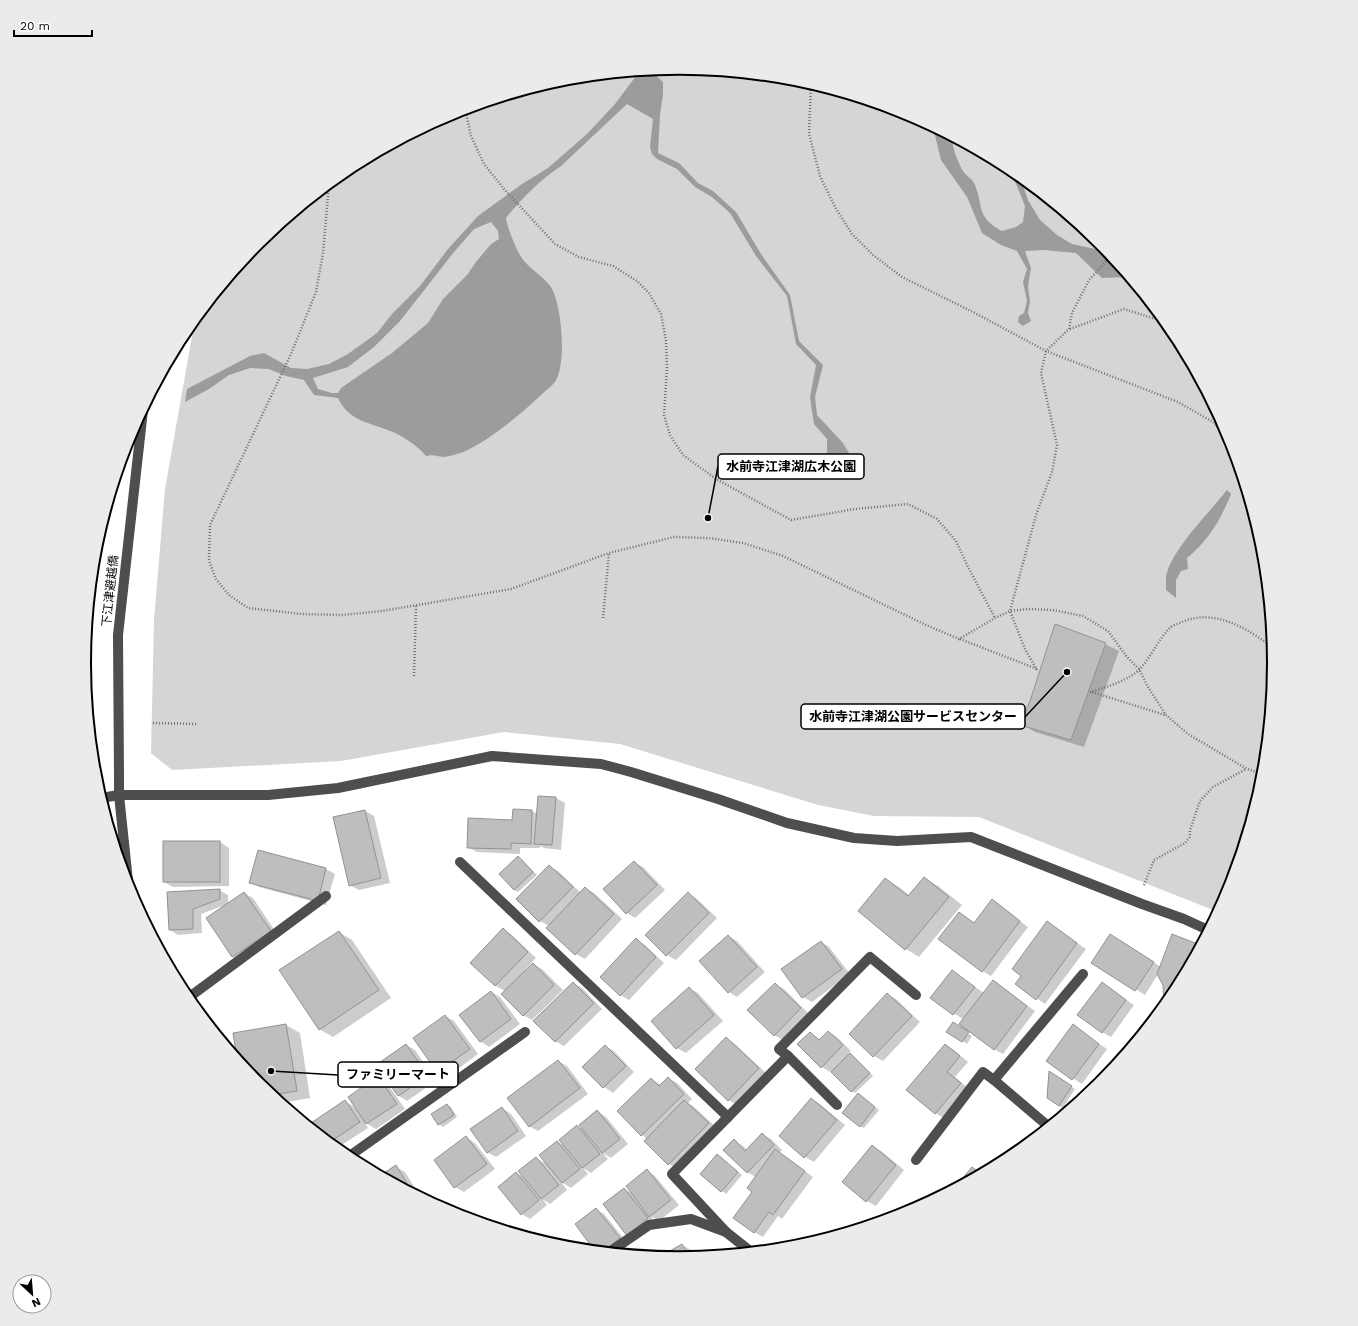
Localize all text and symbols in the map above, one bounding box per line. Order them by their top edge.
scale bar [14,12,92,38]
text: 20 m [20,19,50,33]
callout: 水前寺江津湖広木公園 [718,454,864,479]
text: 水前寺江津湖広木公園 [726,459,856,474]
street label: 下江津避越僑 [99,554,121,628]
callout: 水前寺江津湖公園サービスセンター [801,704,1025,729]
text: 水前寺江津湖公園サービスセンター [809,709,1017,724]
callout: ファミリーマート [338,1062,458,1087]
text: ファミリーマート [346,1067,450,1082]
north arrow [12,1274,52,1314]
text: N [30,1295,43,1310]

